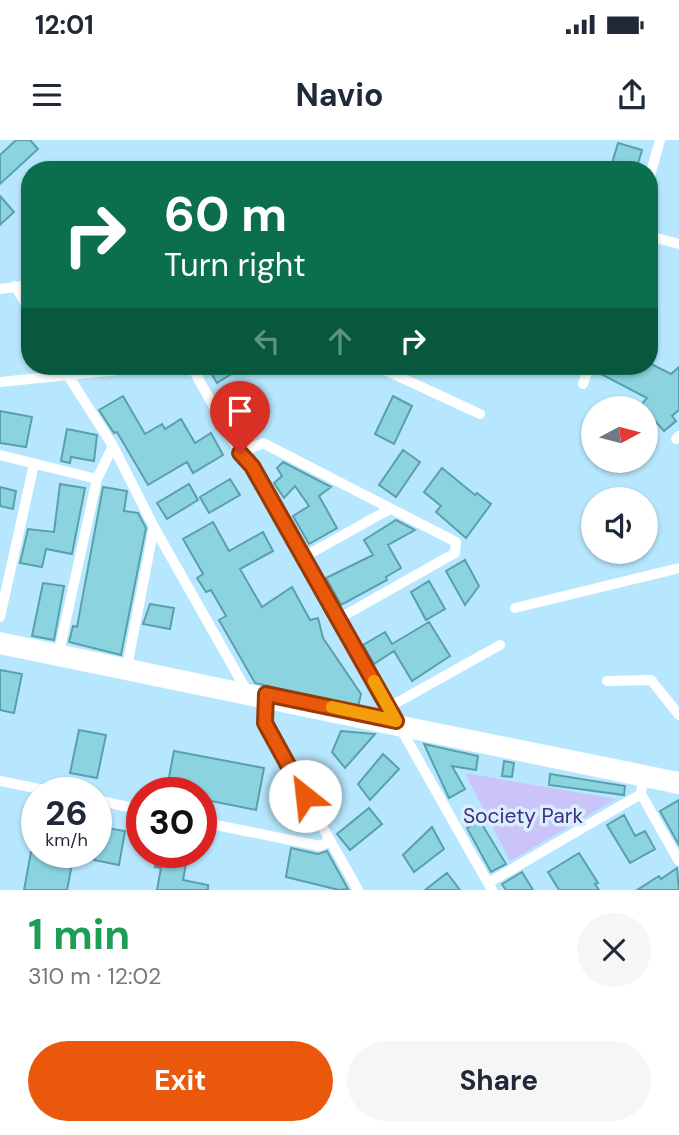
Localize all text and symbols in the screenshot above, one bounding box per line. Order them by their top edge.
text: 12:01 [35,8,94,42]
text: Navio [296,74,383,116]
icon: menu [28,76,66,114]
icon: share [613,76,651,114]
text: 60 m [164,182,287,246]
icon: right [49,189,140,280]
text: Turn right [164,244,306,286]
icon: left [248,322,286,360]
icon: ahead [321,322,359,360]
icon: right [394,322,432,360]
pin [210,381,270,453]
icon: arrive [221,392,259,430]
north arrow [581,396,658,472]
map controls [581,396,658,564]
button: sound [581,487,658,564]
position arrow [268,759,342,833]
speed limit sign: 30 [126,777,217,868]
text: 26 [45,790,88,836]
park label: Society Park [463,802,584,830]
text: km/h [45,828,88,852]
text: 1 min [28,907,130,962]
button: close [577,913,651,987]
text: 310 m · 12:02 [28,961,161,991]
button: Exit [28,1041,333,1121]
button: Share [347,1041,651,1121]

